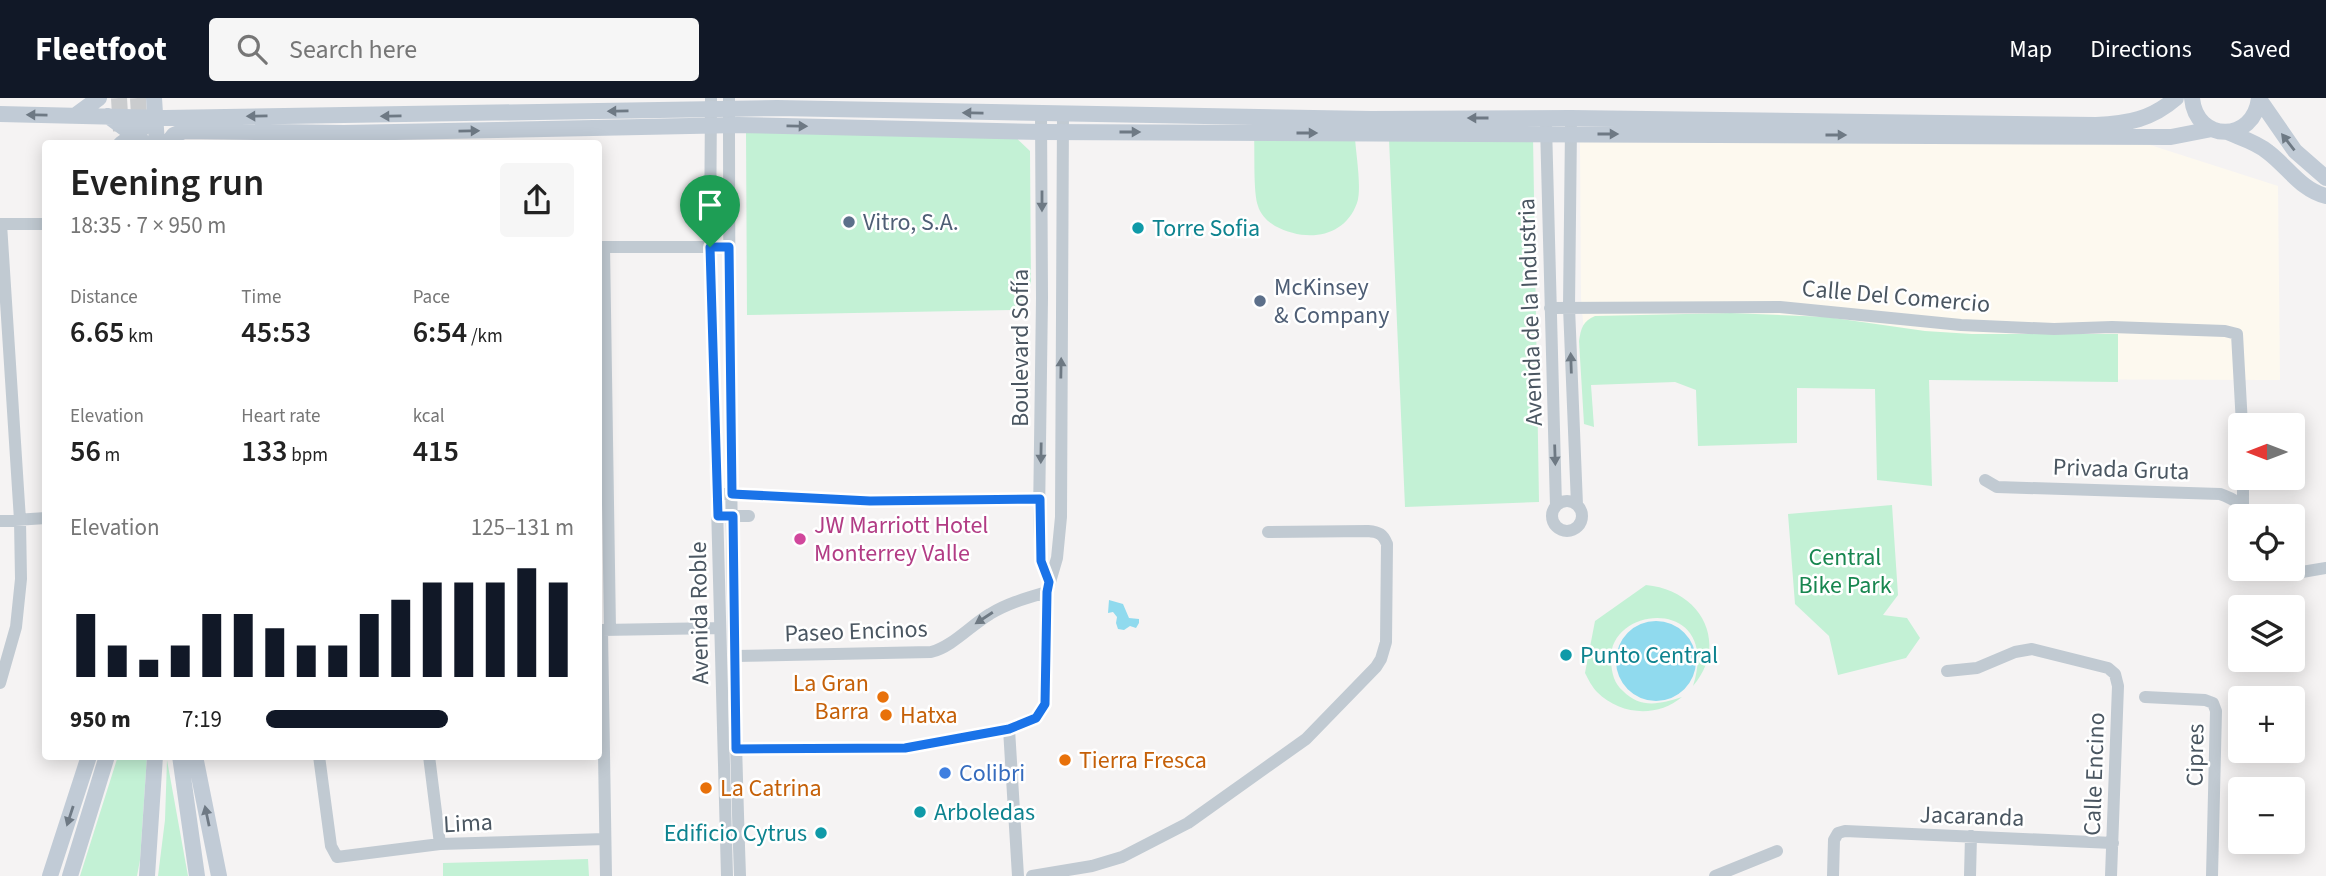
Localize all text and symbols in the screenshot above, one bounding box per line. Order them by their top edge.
search box [209,18,699,81]
text: Fleetfoot [35,26,167,73]
icon: search [233,30,271,68]
text: Search here [289,31,417,68]
text: Map [2009,32,2052,67]
text: Directions [2090,32,2192,67]
text: Saved [2230,32,2291,67]
one-way arrow [607,106,629,117]
one-way arrow [962,107,984,118]
one-way arrow [26,109,48,121]
one-way arrow [379,110,401,121]
one-way arrow [245,111,267,122]
one-way arrow [1467,112,1489,124]
one-way arrow [786,121,808,132]
one-way arrow [458,125,480,137]
one-way arrow [1120,126,1142,138]
one-way arrow [1297,127,1319,139]
one-way arrow [1598,128,1620,140]
one-way arrow [1825,129,1847,141]
one-way arrow [2282,133,2296,151]
text: Evening run [70,156,264,210]
button: share [500,163,574,237]
pin [680,175,740,247]
icon: arrive [691,186,729,224]
one-way arrow [1036,190,1048,212]
street label: Avenida de la Industria [1509,197,1552,427]
place label: Vitro, S.A. [863,205,959,240]
text: 18:35 · 7 × 950 m [70,209,226,242]
place label: Torre Sofia [1152,211,1260,246]
marker: Vitro, S.A. [841,214,857,230]
marker: Torre Sofia [1130,220,1146,236]
street label: Boulevard Sofía [1003,269,1038,427]
place label: McKinsey & Company [1274,270,1389,333]
street label: Calle Del Comercio [1800,271,1992,322]
text: Distance [70,284,138,311]
text: Time [241,284,281,311]
text: Pace [413,284,450,311]
marker: McKinsey & Company [1252,293,1268,309]
text: 6.65 [70,311,124,354]
text: 45:53 [241,311,311,354]
text: 6:54 [413,311,467,354]
text: km [124,323,153,350]
text: /km [467,323,503,350]
one-way arrow [1566,352,1577,374]
one-way arrow [1055,357,1067,379]
text: Elevation [70,403,144,430]
text: Heart rate [241,403,320,430]
text: kcal [413,403,445,430]
north arrow [2228,413,2305,490]
map controls [2228,413,2305,854]
text: 56 [70,430,101,473]
text: 133 [241,430,288,473]
text: 415 [413,430,459,473]
text: m [101,442,120,469]
text: bpm [288,442,328,469]
one-way arrow [1035,442,1047,464]
one-way arrow [1549,445,1561,467]
street label: Privada Gruta [2052,450,2190,489]
button: locate [2228,504,2305,581]
place label: JW Marriott Hotel Monterrey Valle [814,508,988,571]
text: Elevation [70,511,160,544]
text: 125–131 m [471,511,574,544]
marker: JW Marriott Hotel Monterrey Valle [792,531,808,547]
park label: Central Bike Park [1798,540,1892,603]
street label: Avenida Roble [681,541,718,685]
button: layers [2228,595,2305,672]
street label: Paseo Encinos [784,612,928,651]
one-way arrow [974,612,994,625]
place label: Punto Central [1580,638,1718,673]
marker: Punto Central [1558,647,1574,663]
place label: La Gran Barra [793,666,869,729]
button: + [2228,686,2305,763]
marker: La Gran Barra [875,689,891,705]
place label: Hatxa [900,698,958,733]
text: 950 m [70,703,131,736]
text: 7:19 [182,703,222,736]
marker: Hatxa [878,707,894,723]
street label: Calle Encino [2075,712,2114,836]
street label: Cipres [2177,723,2214,787]
place label: Tierra Fresca [1079,743,1207,778]
marker: Tierra Fresca [1057,752,1073,768]
place label: Colibri [959,756,1025,791]
marker: Colibri [937,765,953,781]
place label: La Catrina [720,771,822,806]
button: − [2228,777,2305,854]
marker: La Catrina [698,780,714,796]
place label: Arboledas [934,795,1035,830]
street label: Jacaranda [1919,797,2025,836]
marker: Arboledas [912,804,928,820]
one-way arrow [202,805,213,827]
street label: Lima [442,805,494,842]
one-way arrow [64,806,75,827]
place label: Edificio Cytrus [664,816,807,851]
marker: Edificio Cytrus [813,825,829,841]

